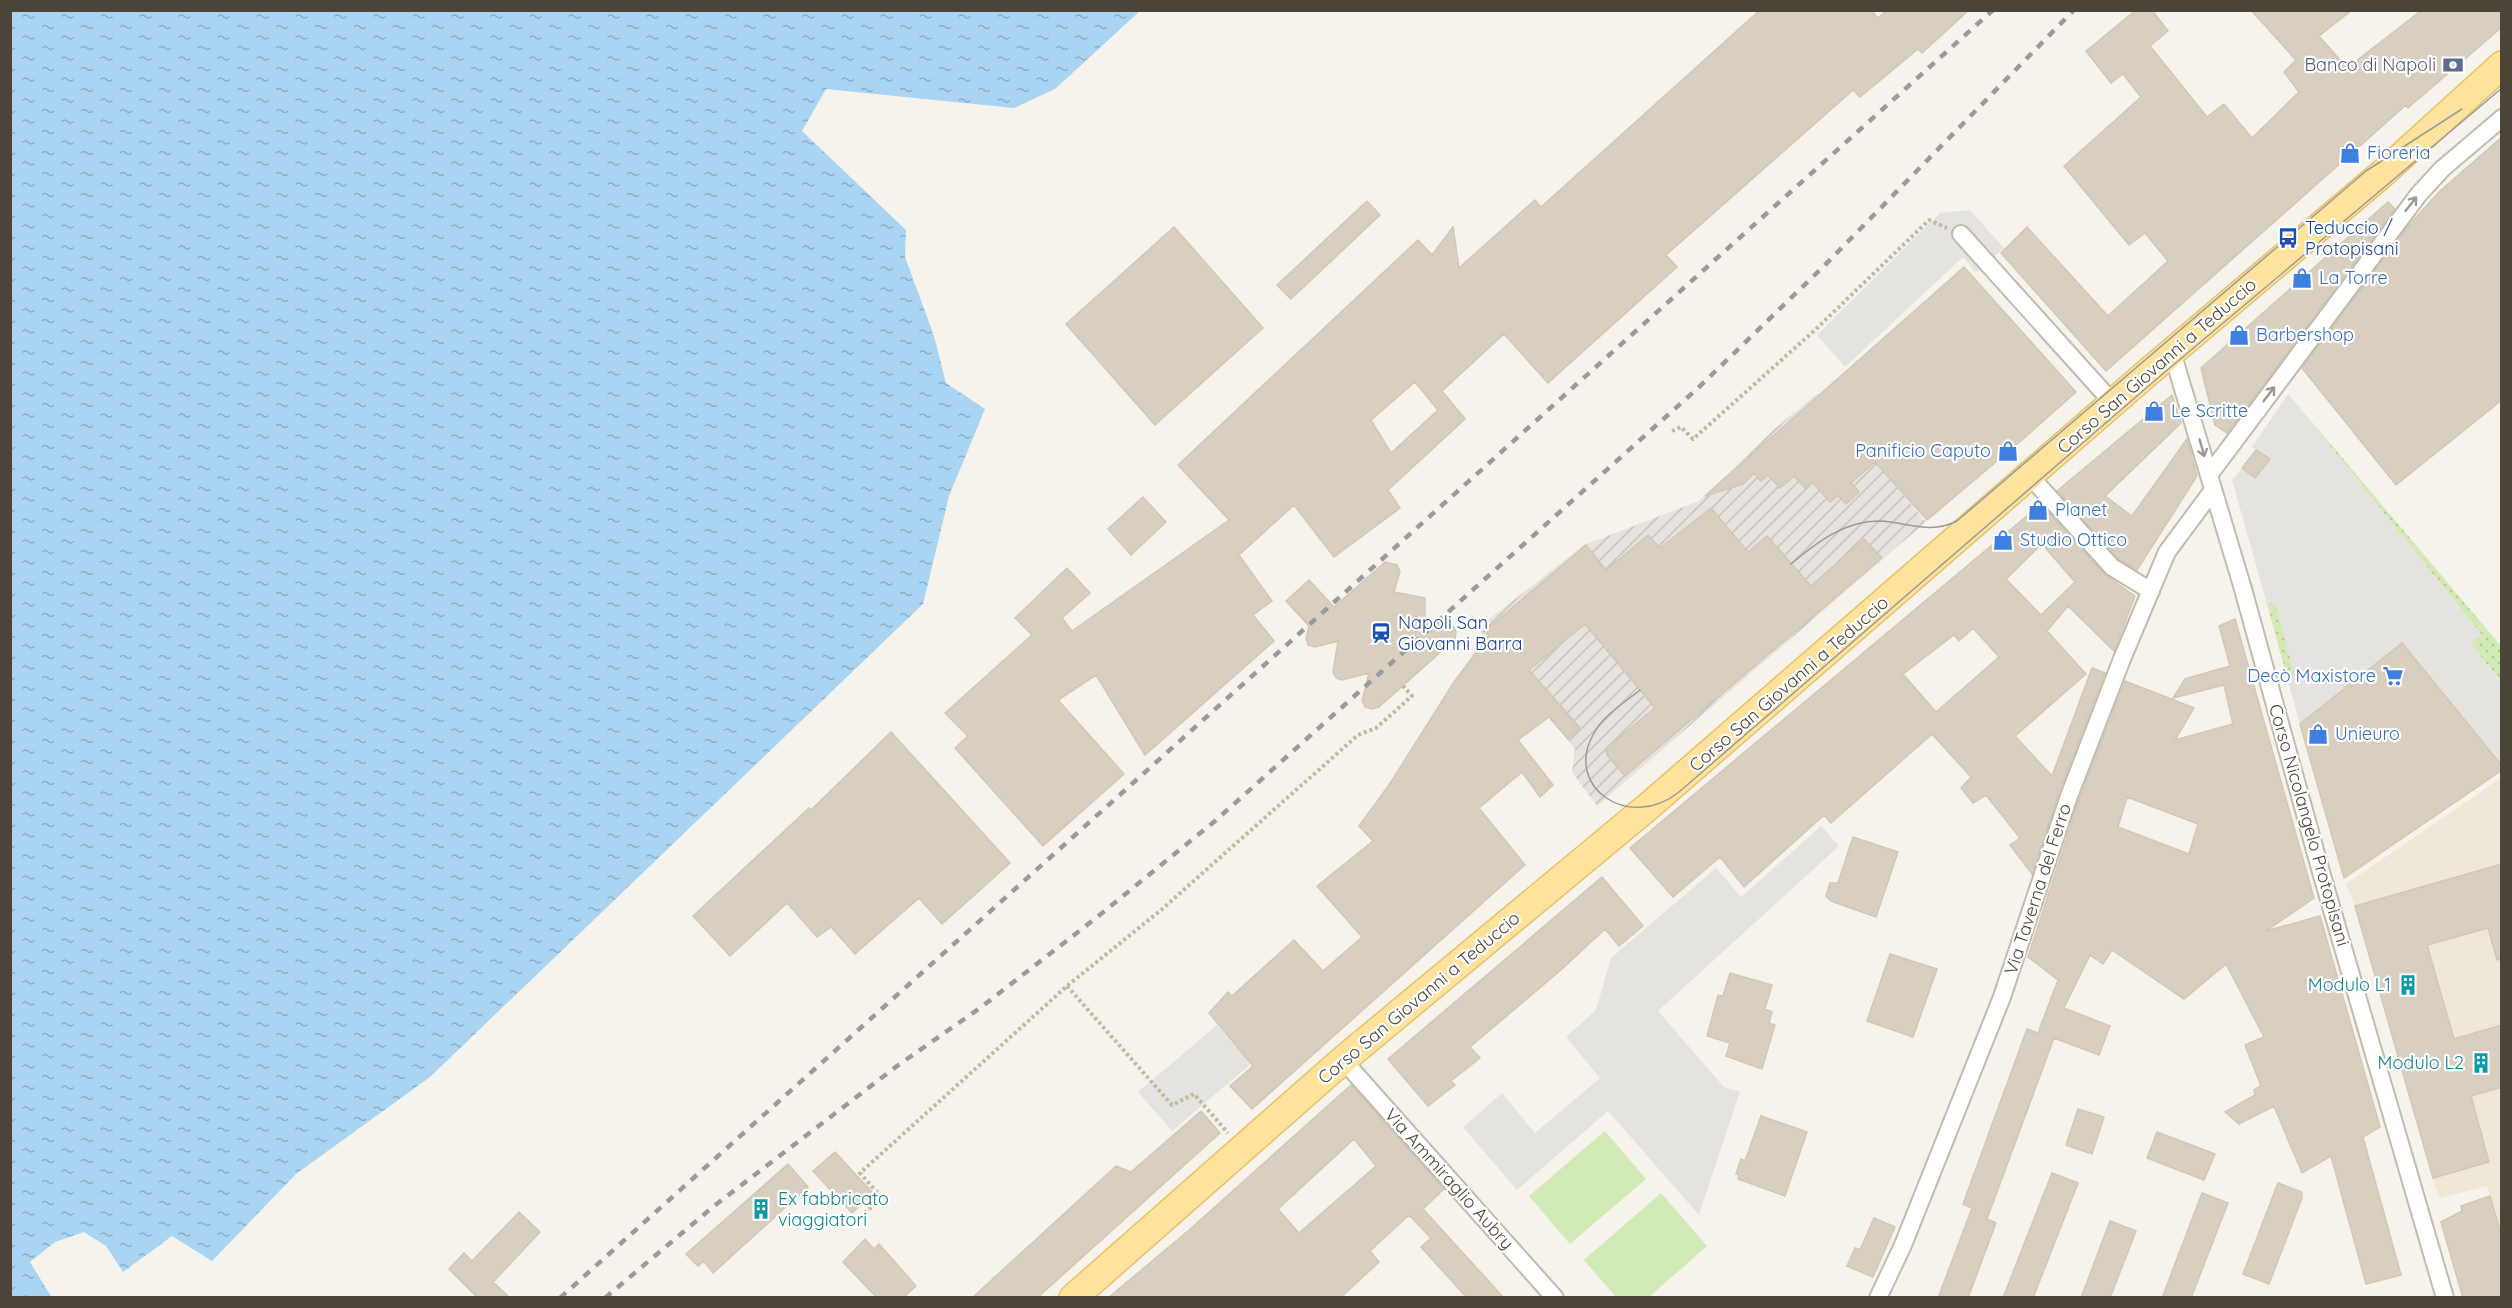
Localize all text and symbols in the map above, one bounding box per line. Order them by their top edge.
place label: Banco di Napoli [2304,53,2436,76]
bank icon: Banco di Napoli [2441,53,2465,77]
shop icon: Fioreria [2338,141,2362,165]
place label: Fioreria [2367,141,2430,164]
one-way arrow [2405,197,2418,213]
place label: Teduccio / Protopisani [2305,216,2399,260]
bus stop icon: Teduccio / Protopisani [2276,226,2300,250]
shop icon: La Torre [2290,266,2314,290]
place label: La Torre [2319,266,2388,289]
street label: Corso San Giovanni a Teduccio [2052,273,2261,459]
shop icon: Barbershop [2227,323,2251,347]
place label: Barbershop [2256,323,2354,346]
one-way arrow [2263,387,2276,403]
shop icon: Le Scritte [2142,399,2166,423]
place label: Le Scritte [2171,399,2248,422]
one-way arrow [2197,438,2208,457]
place label: Panificio Caputo [1855,439,1991,462]
shop icon: Panificio Caputo [1996,439,2020,463]
shop icon: Planet [2026,498,2050,522]
place label: Planet [2055,498,2107,521]
shop icon: Studio Ottico [1991,528,2015,552]
place label: Studio Ottico [2020,528,2127,551]
street label: Corso San Giovanni a Teduccio [1684,591,1893,777]
place label: Napoli San Giovanni Barra [1398,611,1522,655]
station icon: Napoli San Giovanni Barra [1369,621,1393,645]
place label: Decò Maxistore [2247,664,2376,687]
supermarket icon: Decò Maxistore [2381,664,2405,688]
street label: Corso Nicolangelo Protopisani [2264,701,2355,949]
shop icon: Unieuro [2306,722,2330,746]
place label: Unieuro [2335,722,2400,745]
street label: Via Taverna del Ferro [1999,800,2076,977]
street label: Corso San Giovanni a Teduccio [1313,906,1524,1089]
place label: Modulo L1 [2308,973,2391,996]
building icon: Modulo L1 [2396,973,2420,997]
place label: Modulo L2 [2378,1051,2464,1074]
building icon: Modulo L2 [2469,1051,2493,1075]
street label: Via Ammiraglio Aubry [1380,1103,1519,1254]
place label: Ex fabbricato viaggiatori [778,1187,889,1231]
building icon: Ex fabbricato viaggiatori [749,1197,773,1221]

